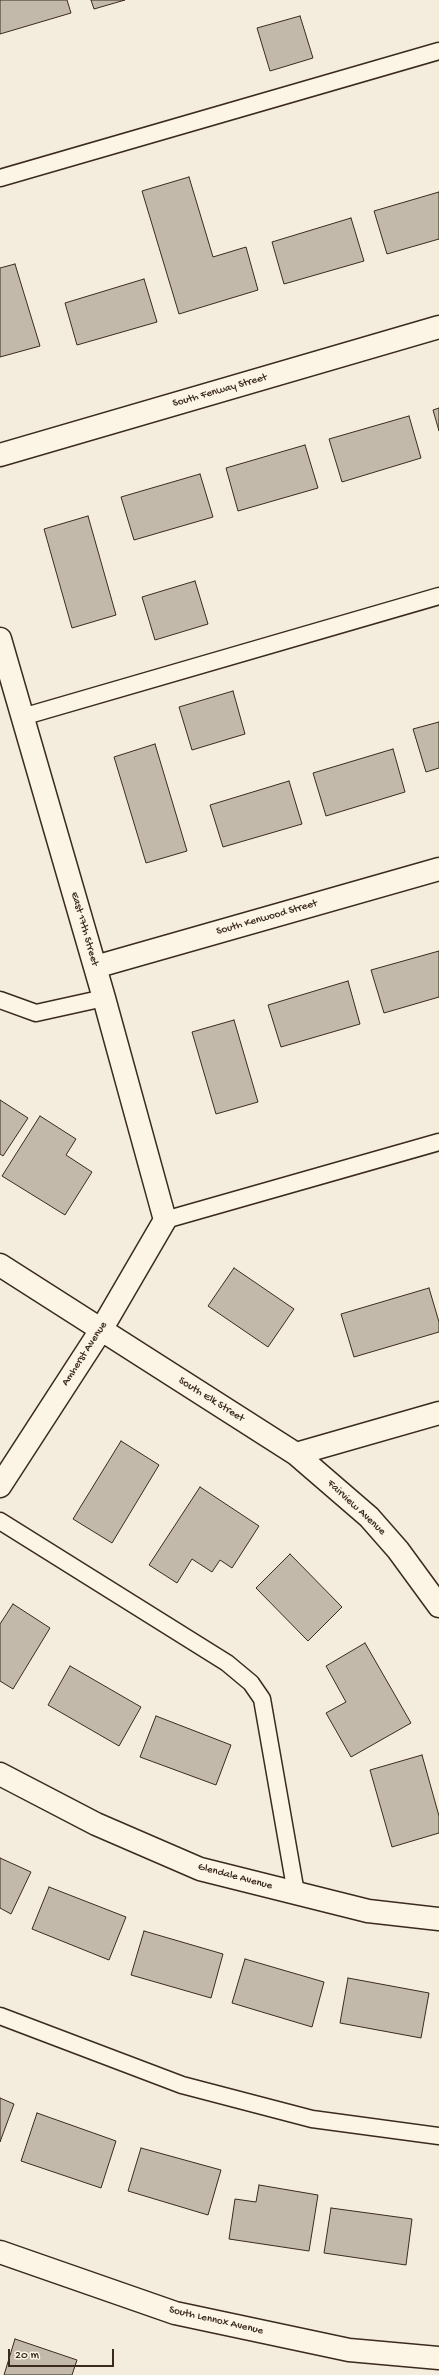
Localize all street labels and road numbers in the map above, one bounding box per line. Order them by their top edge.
street label: South Fenway Street [171,371,269,411]
street label: East 17th Street [67,890,101,968]
street label: South Kenwood Street [215,897,319,939]
street label: Amherst Avenue [59,1319,111,1389]
street label: South Elk Street [176,1375,246,1425]
street label: Fairview Avenue [324,1478,388,1538]
street label: Glendale Avenue [196,1861,274,1893]
street label: South Lennox Avenue [168,2304,264,2338]

